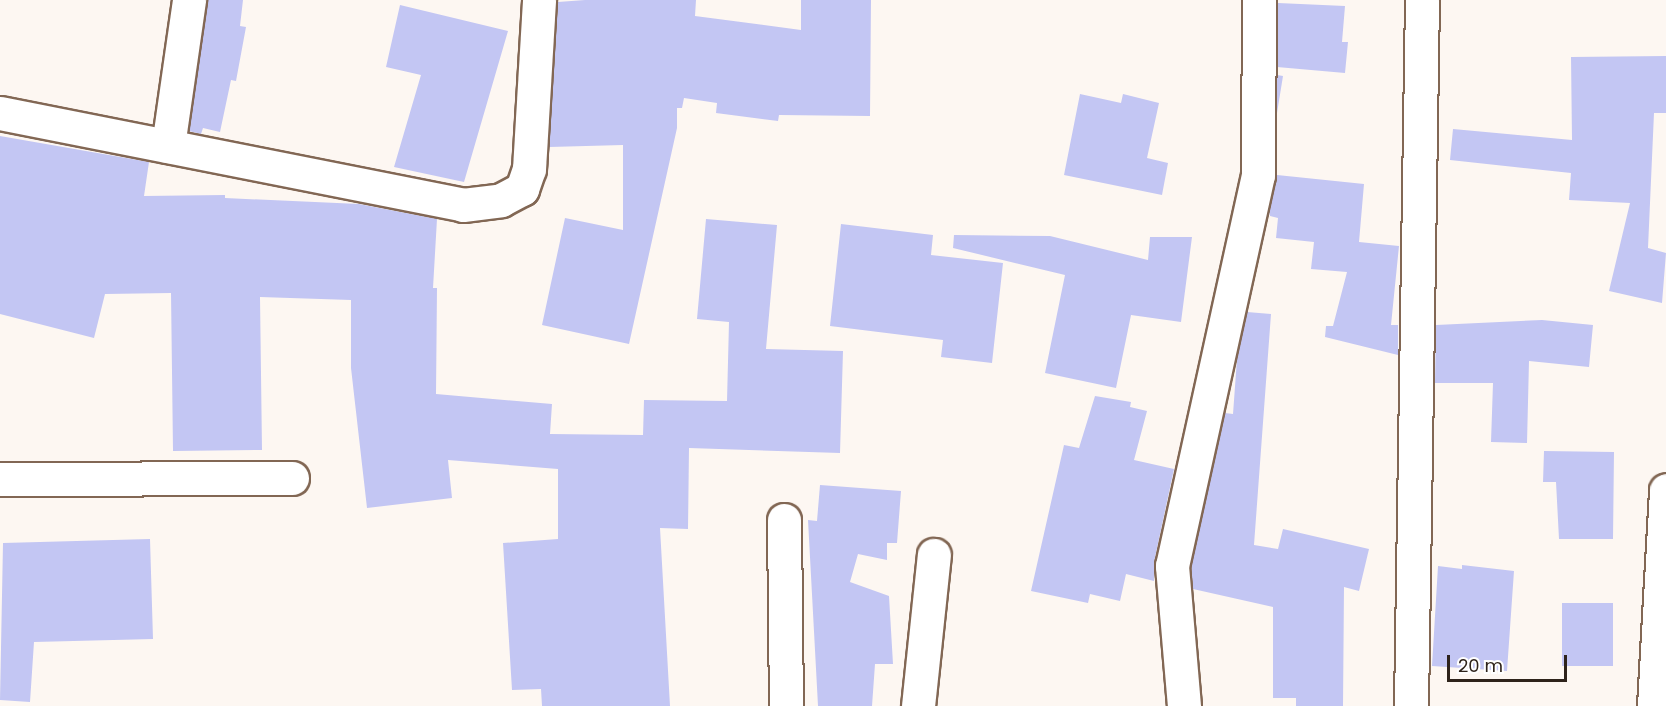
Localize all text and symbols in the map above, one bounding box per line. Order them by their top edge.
scale bar [1450,643,1570,681]
text: 20 m [1458,653,1503,678]

